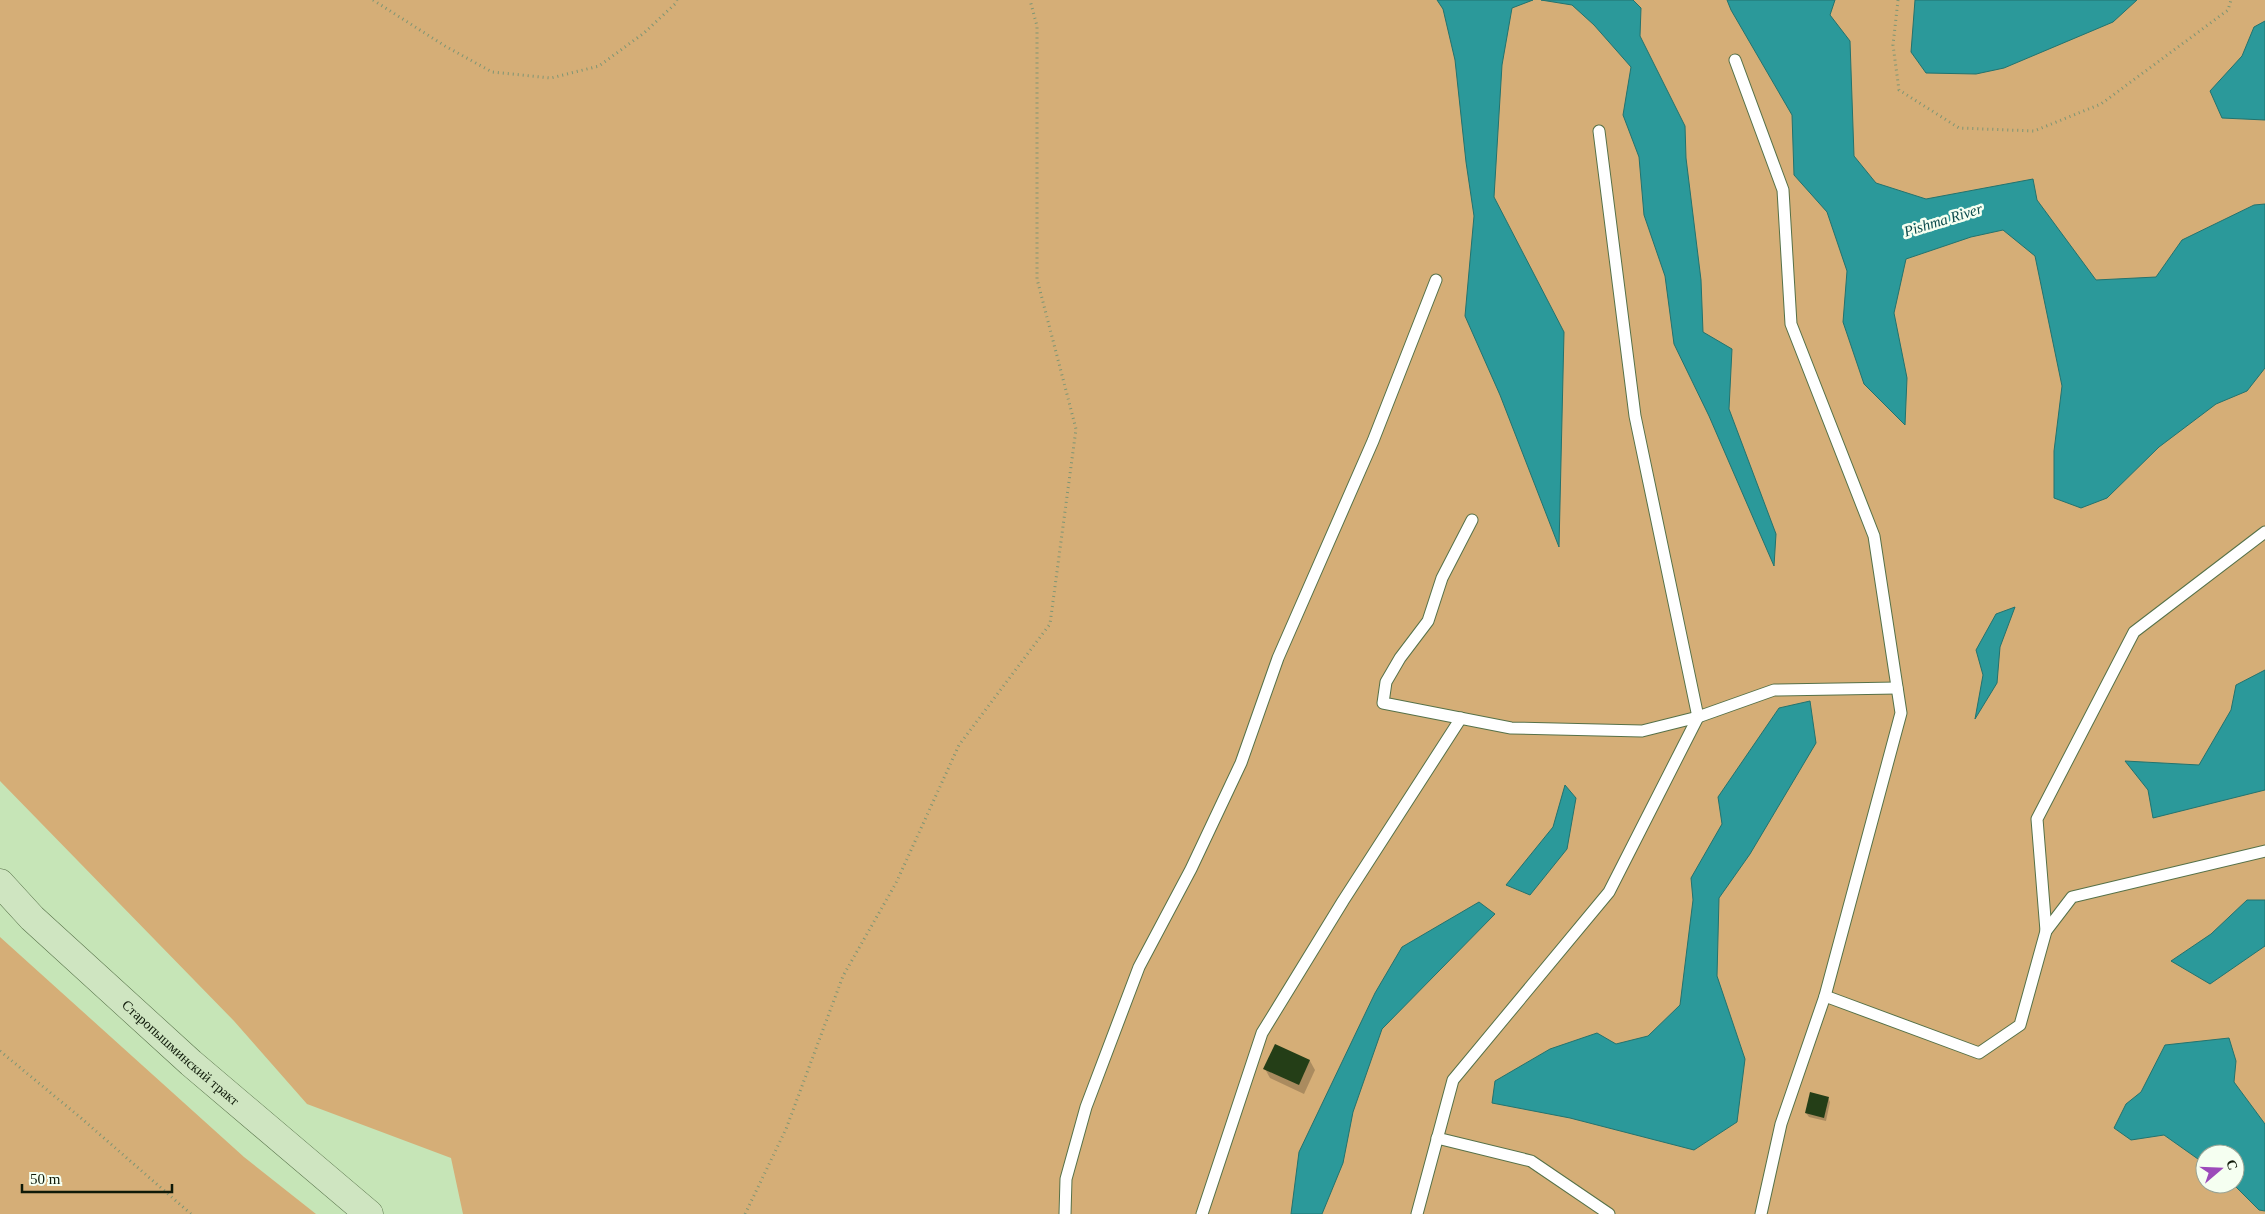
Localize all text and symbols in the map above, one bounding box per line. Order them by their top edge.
water label: Pishma River [1901,200,1984,240]
street label: Старопышминский тракт [119,997,242,1108]
north arrow [2195,1144,2245,1194]
text: С [2223,1158,2241,1172]
scale bar [22,1162,172,1194]
text: 50 m [30,1171,61,1187]

